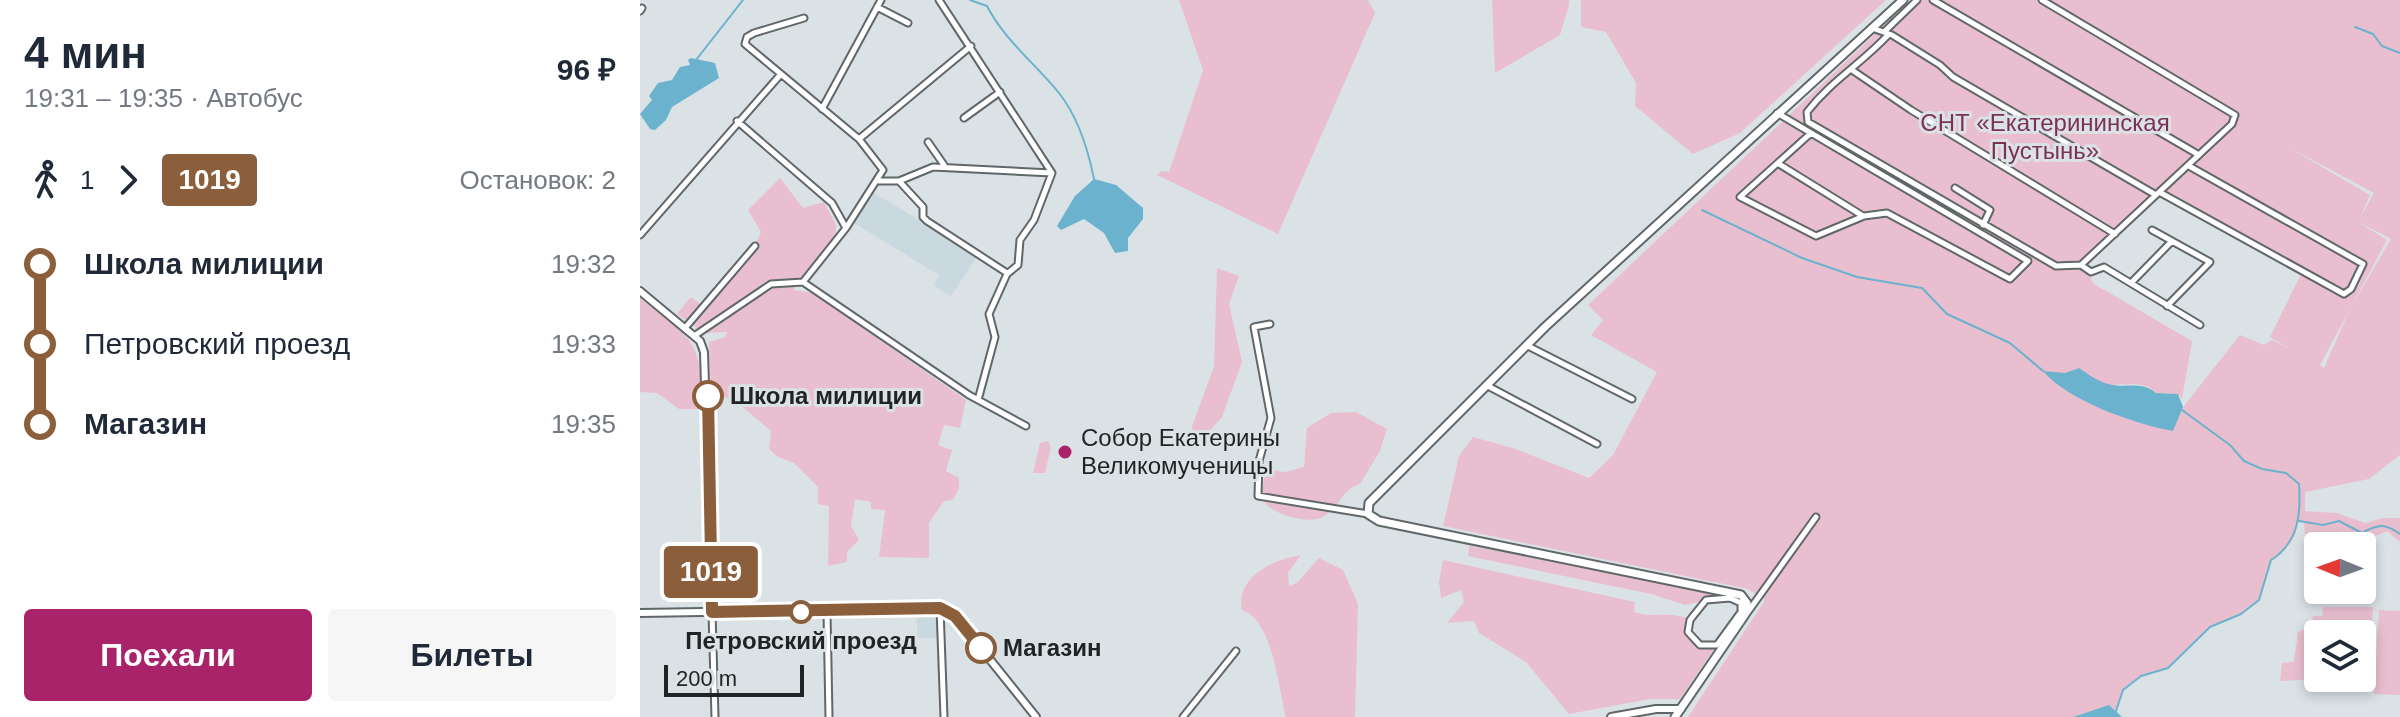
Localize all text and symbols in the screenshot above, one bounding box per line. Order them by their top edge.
text: 4 мин [24,28,147,77]
text: 96 ₽ [557,53,616,86]
text: 19:31 – 19:35 · Автобус [24,83,303,113]
park label: СНТ «Екатерининская Пустынь» [1920,109,2170,164]
icon: walk [24,158,68,202]
icon: forward [106,158,150,202]
text: 1019 [178,164,241,195]
text: 1 [80,165,94,195]
text: Остановок: 2 [460,165,616,195]
text: Школа милиции [84,247,324,280]
text: 19:32 [551,249,616,279]
text: Петровский проезд [84,327,350,360]
text: 19:33 [551,329,616,359]
marker: Школа милиции [693,381,723,411]
place label: Школа милиции [730,382,922,409]
text: Магазин [84,407,207,440]
text: 19:35 [551,409,616,439]
place label: Собор Екатерины Великомученицы [1081,424,1280,479]
marker: Собор Екатерины Великомученицы [1056,443,1074,461]
north arrow [2304,532,2376,604]
map controls [2304,532,2376,692]
line badge: 1019 [655,546,767,598]
text: 1019 [680,556,742,587]
marker: Петровский проезд [790,601,812,623]
button: Поехали [24,609,312,701]
button: Билеты [328,609,616,701]
button: layers [2304,620,2376,692]
place label: Петровский проезд [685,627,917,654]
marker: Магазин [966,633,996,663]
place label: Магазин [1003,634,1101,661]
scale bar [664,661,804,697]
text: 200 m [676,666,737,691]

